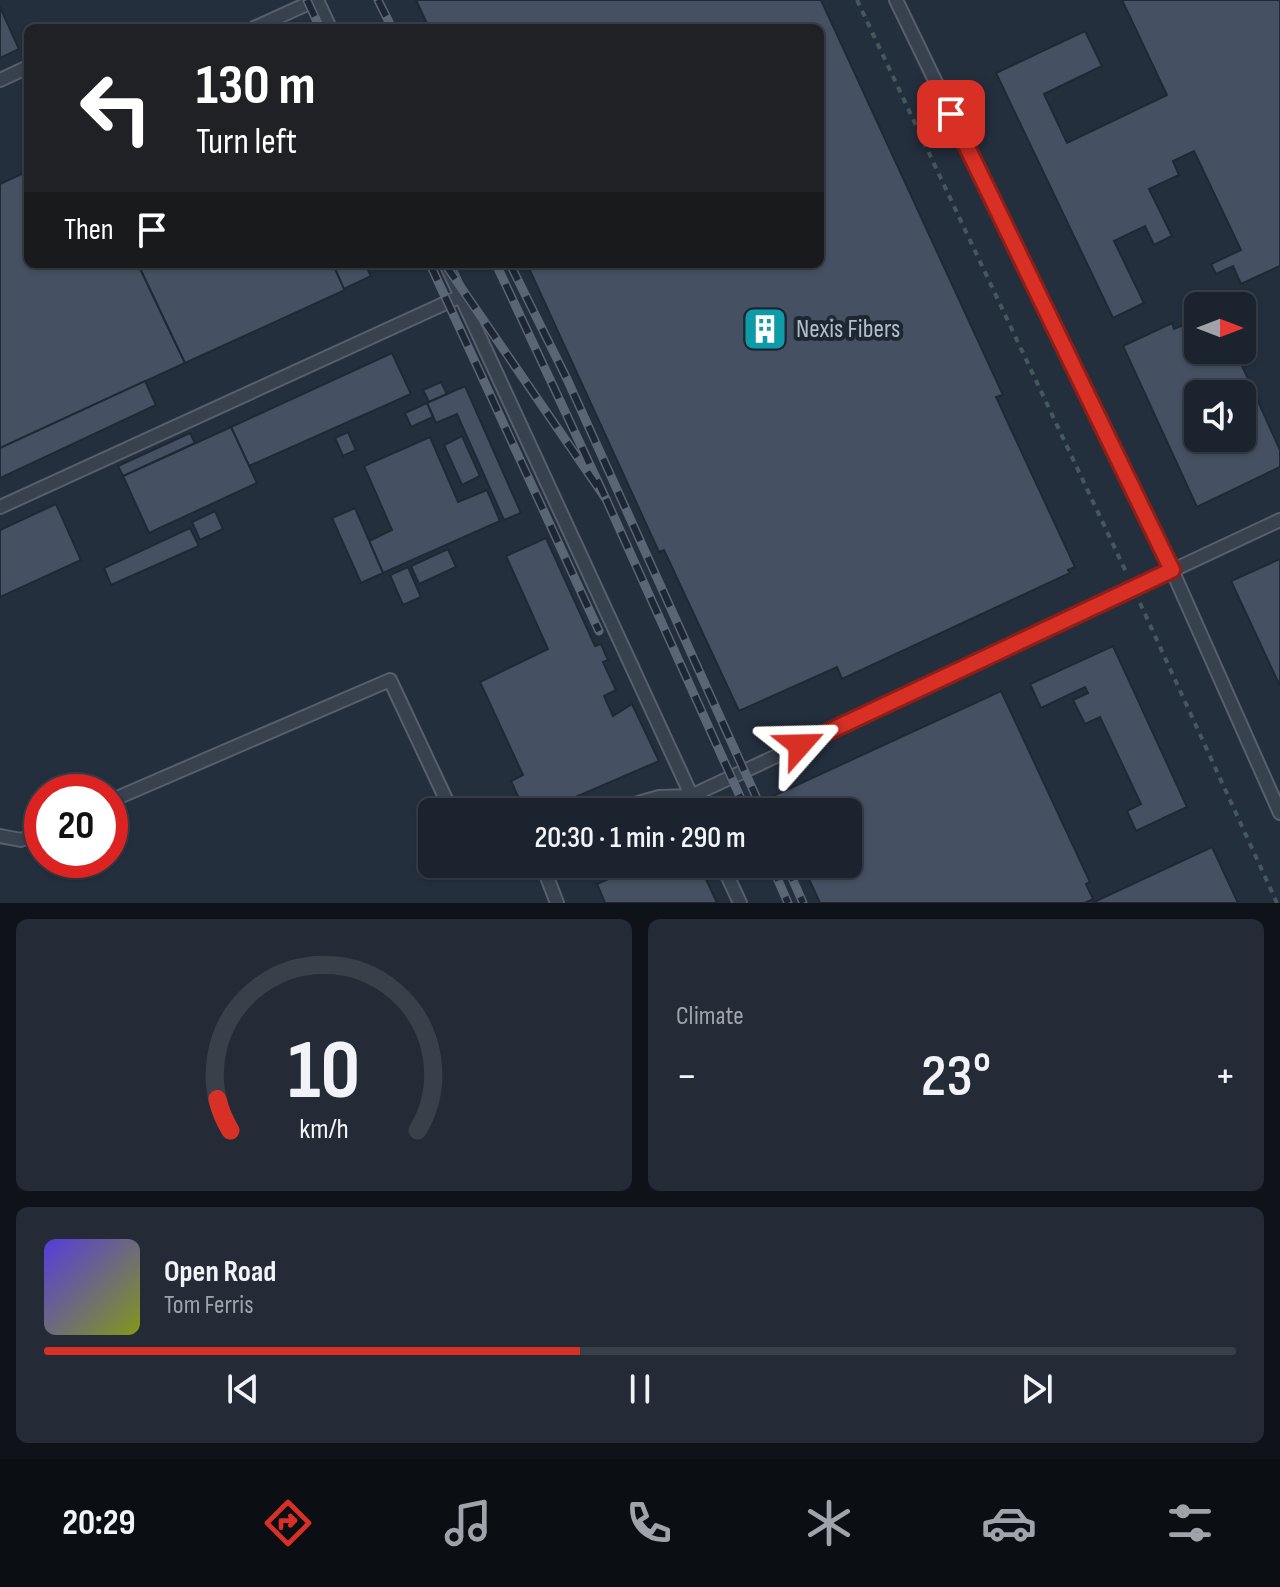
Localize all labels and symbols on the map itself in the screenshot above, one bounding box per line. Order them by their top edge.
pin [917,80,985,148]
north arrow [1184,292,1256,364]
building icon: Nexis Fibers [741,305,789,353]
place label: Nexis Fibers [796,314,900,345]
position arrow [758,703,842,787]
speed limit sign: 20 [24,774,128,878]

